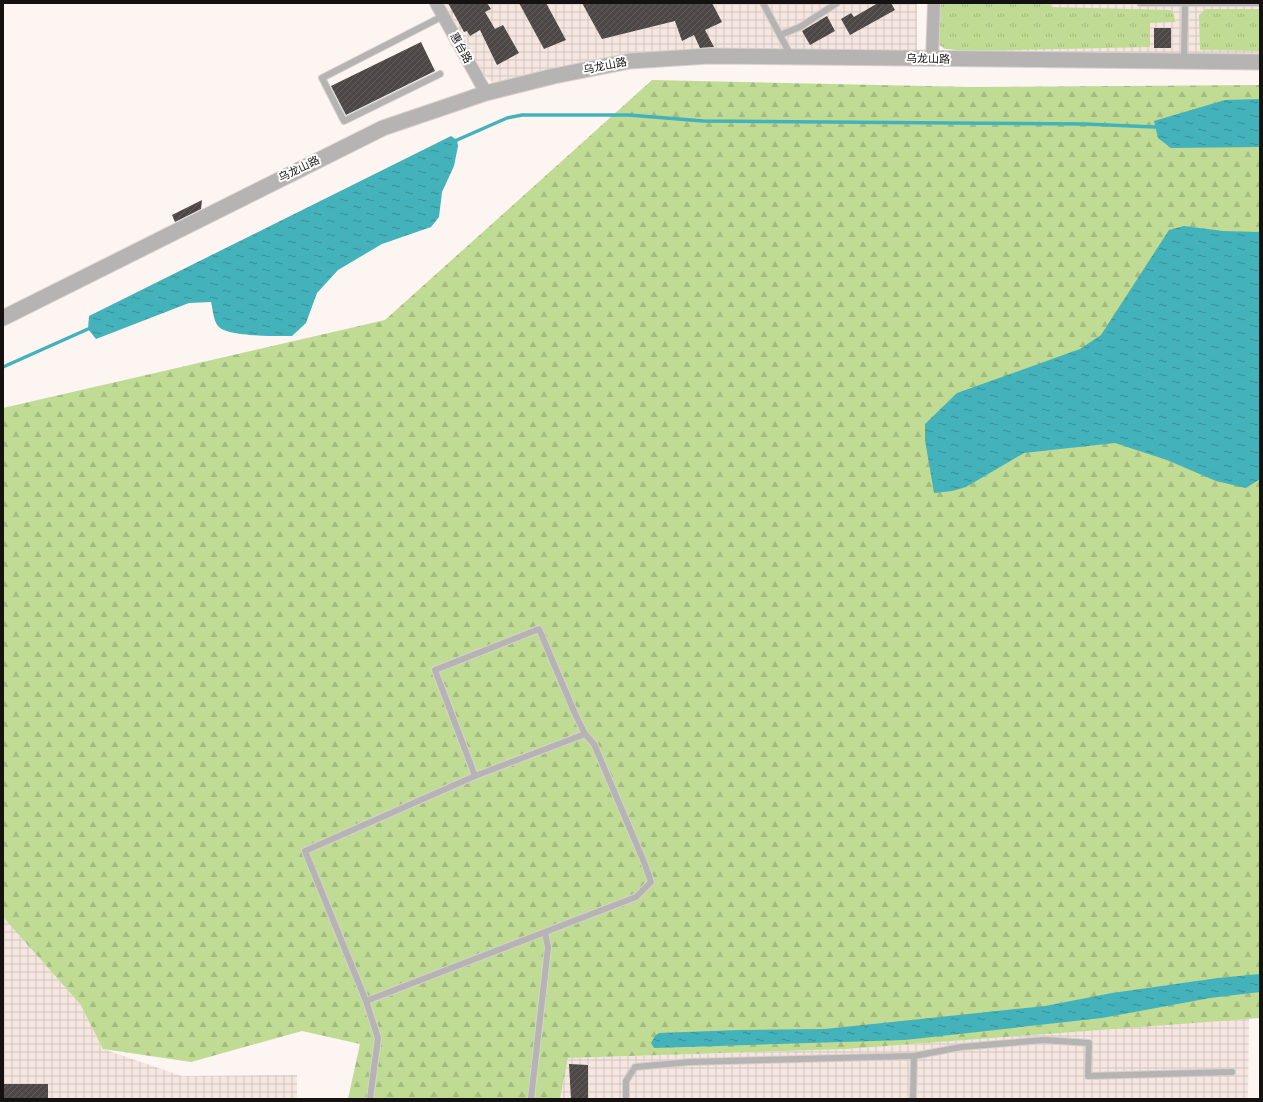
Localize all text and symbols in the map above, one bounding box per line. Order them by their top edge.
street label: 惠台路 [447,30,475,66]
street label: 乌龙山路 [906,52,950,66]
street label: 乌龙山路 [582,55,628,77]
street label: 乌龙山路 [276,154,322,184]

